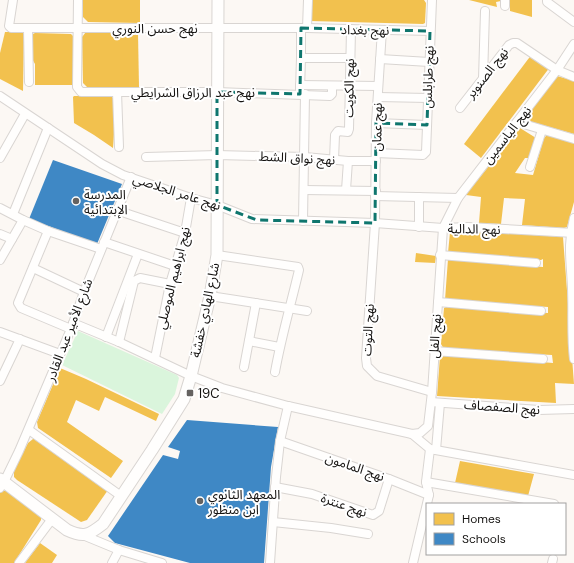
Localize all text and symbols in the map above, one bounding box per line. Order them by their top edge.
street label: نهج حسن النوري [112,20,198,39]
street label: نهج بغداد [341,21,389,41]
street label: نهج الصنوبر [461,44,514,104]
street label: نهج طرابلس [418,45,440,109]
street label: نهج الكويت [340,58,360,118]
street label: نهج عبد الرزاق الشرايطي [131,84,255,103]
street label: نهج عمان [368,102,388,152]
street label: نهج الياسمين [479,103,537,169]
street label: نهج نواق الشط [258,148,336,170]
street label: نهج عامر الجلاصي [130,170,223,216]
place label: المدرسة الإبتدائية [84,186,128,219]
marker: المدرسة الإبتدائية [71,196,81,206]
street label: نهج الدالية [447,220,501,240]
street label: نهج ابراهيم الموصلي [152,225,196,331]
street label: شارع الهادي خفشة [187,261,225,359]
street label: شارع الأمير عبد القادر [41,276,98,385]
street label: نهج التوت [358,303,380,357]
street label: نهج الفل [425,313,447,359]
place label: 19C [198,385,220,402]
marker: 19C [185,388,195,398]
street label: نهج الصفصاف [463,396,541,420]
street label: نهج المامون [322,449,387,487]
place label: المعهد الثانوي ابن منظور [207,486,280,518]
street label: نهج عنترة [318,489,369,523]
marker: المعهد الثانوي ابن منظور [195,496,205,506]
legend [426,503,566,555]
text: Homes [462,511,501,527]
text: Schools [462,531,506,547]

